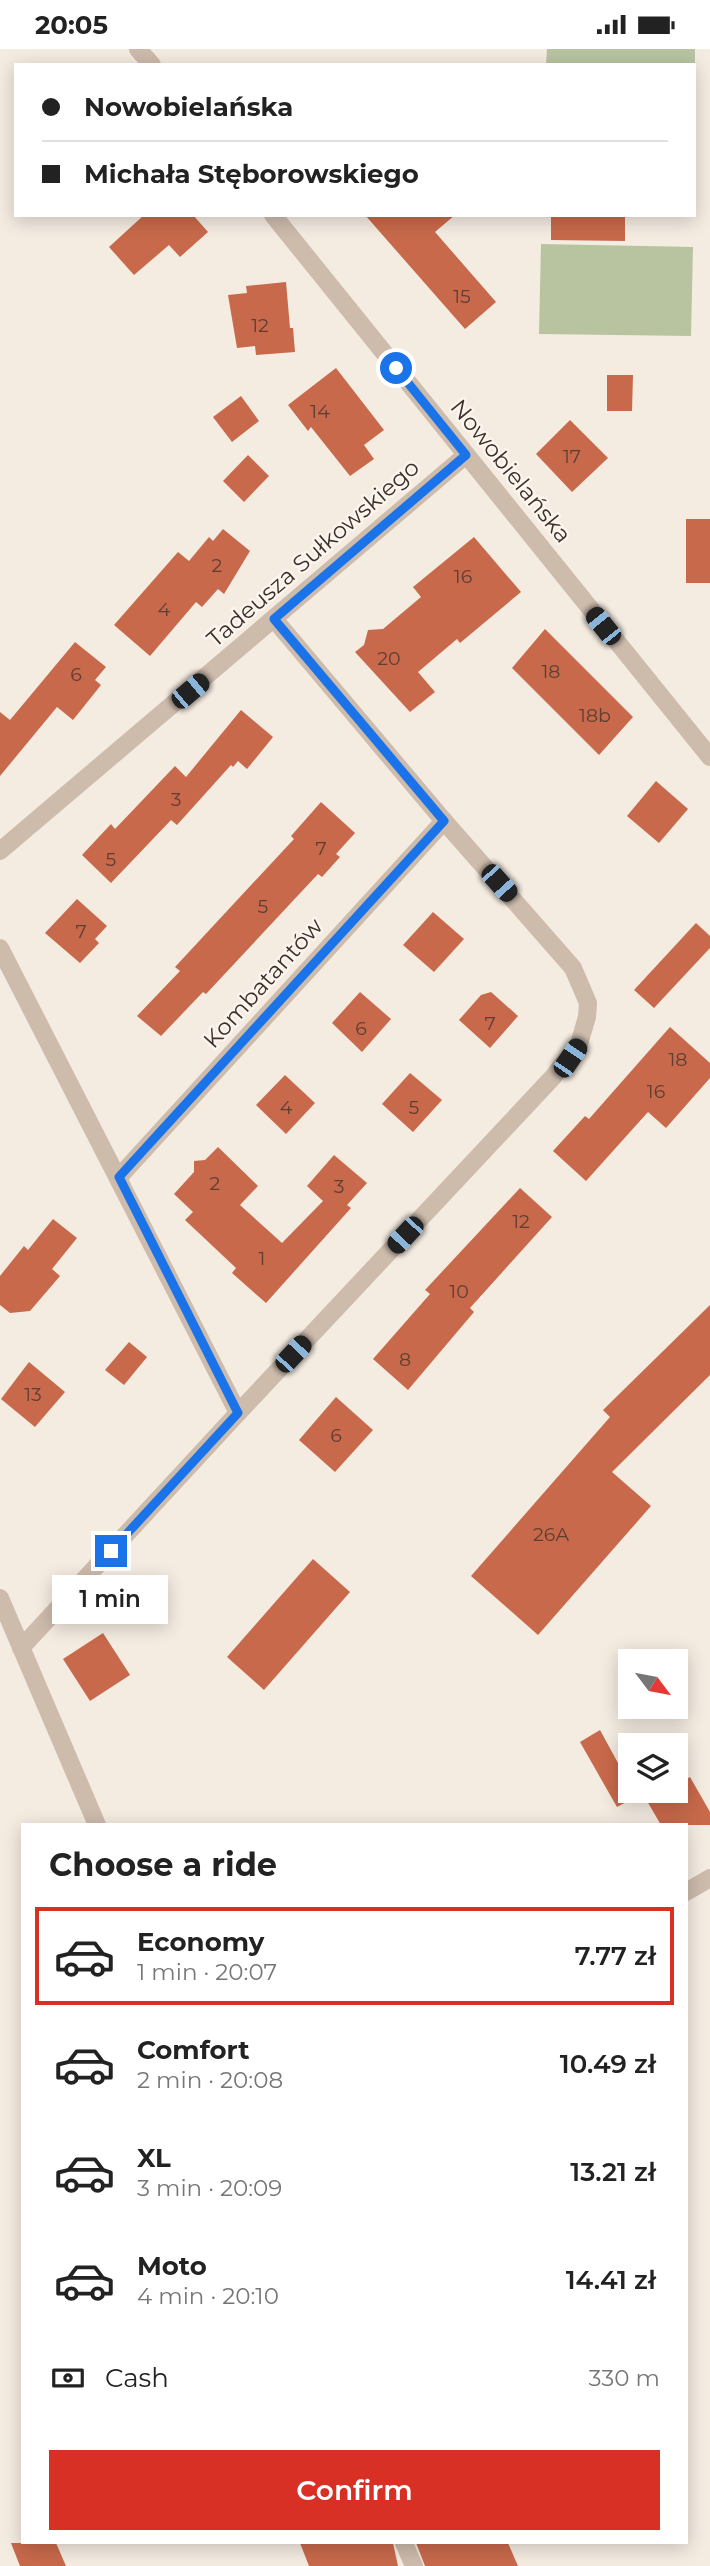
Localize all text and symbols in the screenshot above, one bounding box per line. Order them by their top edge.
text: 20:05 [35,9,108,41]
text: Nowobielańska [84,91,293,123]
text: Michała Stęborowskiego [84,158,419,190]
house number: 15 [453,285,471,308]
house number: 12 [251,314,269,337]
route start [380,352,412,384]
street label: Nowobielańska [445,394,577,548]
house number: 14 [310,400,330,423]
house number: 17 [563,445,581,468]
street label: Tadeusza Sułkowskiego [201,453,425,653]
house number: 2 [212,554,223,577]
house number: 16 [454,565,472,588]
house number: 4 [158,598,171,621]
car [582,603,625,649]
house number: 20 [377,647,401,670]
house number: 18 [542,660,560,683]
house number: 6 [70,663,82,686]
car [168,669,213,713]
house number: 18b [579,704,611,727]
house number: 3 [171,788,181,811]
house number: 7 [315,837,327,860]
house number: 5 [106,848,117,871]
car [478,860,521,906]
house number: 5 [258,895,269,918]
street label: Kombatantów [197,912,329,1054]
house number: 7 [75,920,87,943]
house number: 7 [484,1012,496,1035]
house number: 6 [355,1017,367,1040]
car [550,1035,591,1081]
house number: 18 [669,1048,687,1071]
house number: 16 [647,1080,665,1103]
house number: 4 [280,1096,293,1119]
house number: 5 [409,1096,420,1119]
house number: 2 [210,1172,221,1195]
house number: 3 [334,1175,344,1198]
house number: 12 [512,1210,530,1233]
car [383,1212,428,1258]
house number: 1 [259,1247,265,1270]
house number: 10 [449,1280,469,1303]
car [271,1331,316,1377]
house number: 8 [399,1348,411,1371]
house number: 13 [24,1383,42,1406]
house number: 6 [330,1424,342,1447]
house number: 26A [533,1523,569,1546]
route end [95,1535,127,1567]
callout: 1 min [53,1575,169,1625]
text: 1 min [79,1585,141,1613]
north arrow [618,1649,688,1719]
map controls [618,1649,688,1803]
button: layers [618,1733,688,1803]
text: Choose a ride [49,1845,277,1884]
icon: car [53,1925,116,1988]
text: Economy [137,1926,264,1958]
text: 7.77 zł [575,1940,656,1972]
text: 1 min · 20:07 [137,1958,277,1986]
icon: car [53,2033,116,2096]
text: Comfort [137,2034,249,2066]
text: 10.49 zł [560,2048,656,2080]
text: 2 min · 20:08 [137,2066,283,2094]
icon: car [53,2141,116,2204]
text: XL [137,2142,171,2174]
text: 13.21 zł [570,2156,656,2188]
text: 3 min · 20:09 [137,2174,282,2202]
icon: car [53,2249,116,2312]
text: Moto [137,2250,207,2282]
text: 14.41 zł [566,2264,656,2296]
text: 4 min · 20:10 [137,2282,279,2310]
icon: cash [49,2359,87,2397]
text: Cash [105,2362,169,2394]
text: 330 m [589,2364,660,2392]
button: Confirm [49,2450,660,2530]

